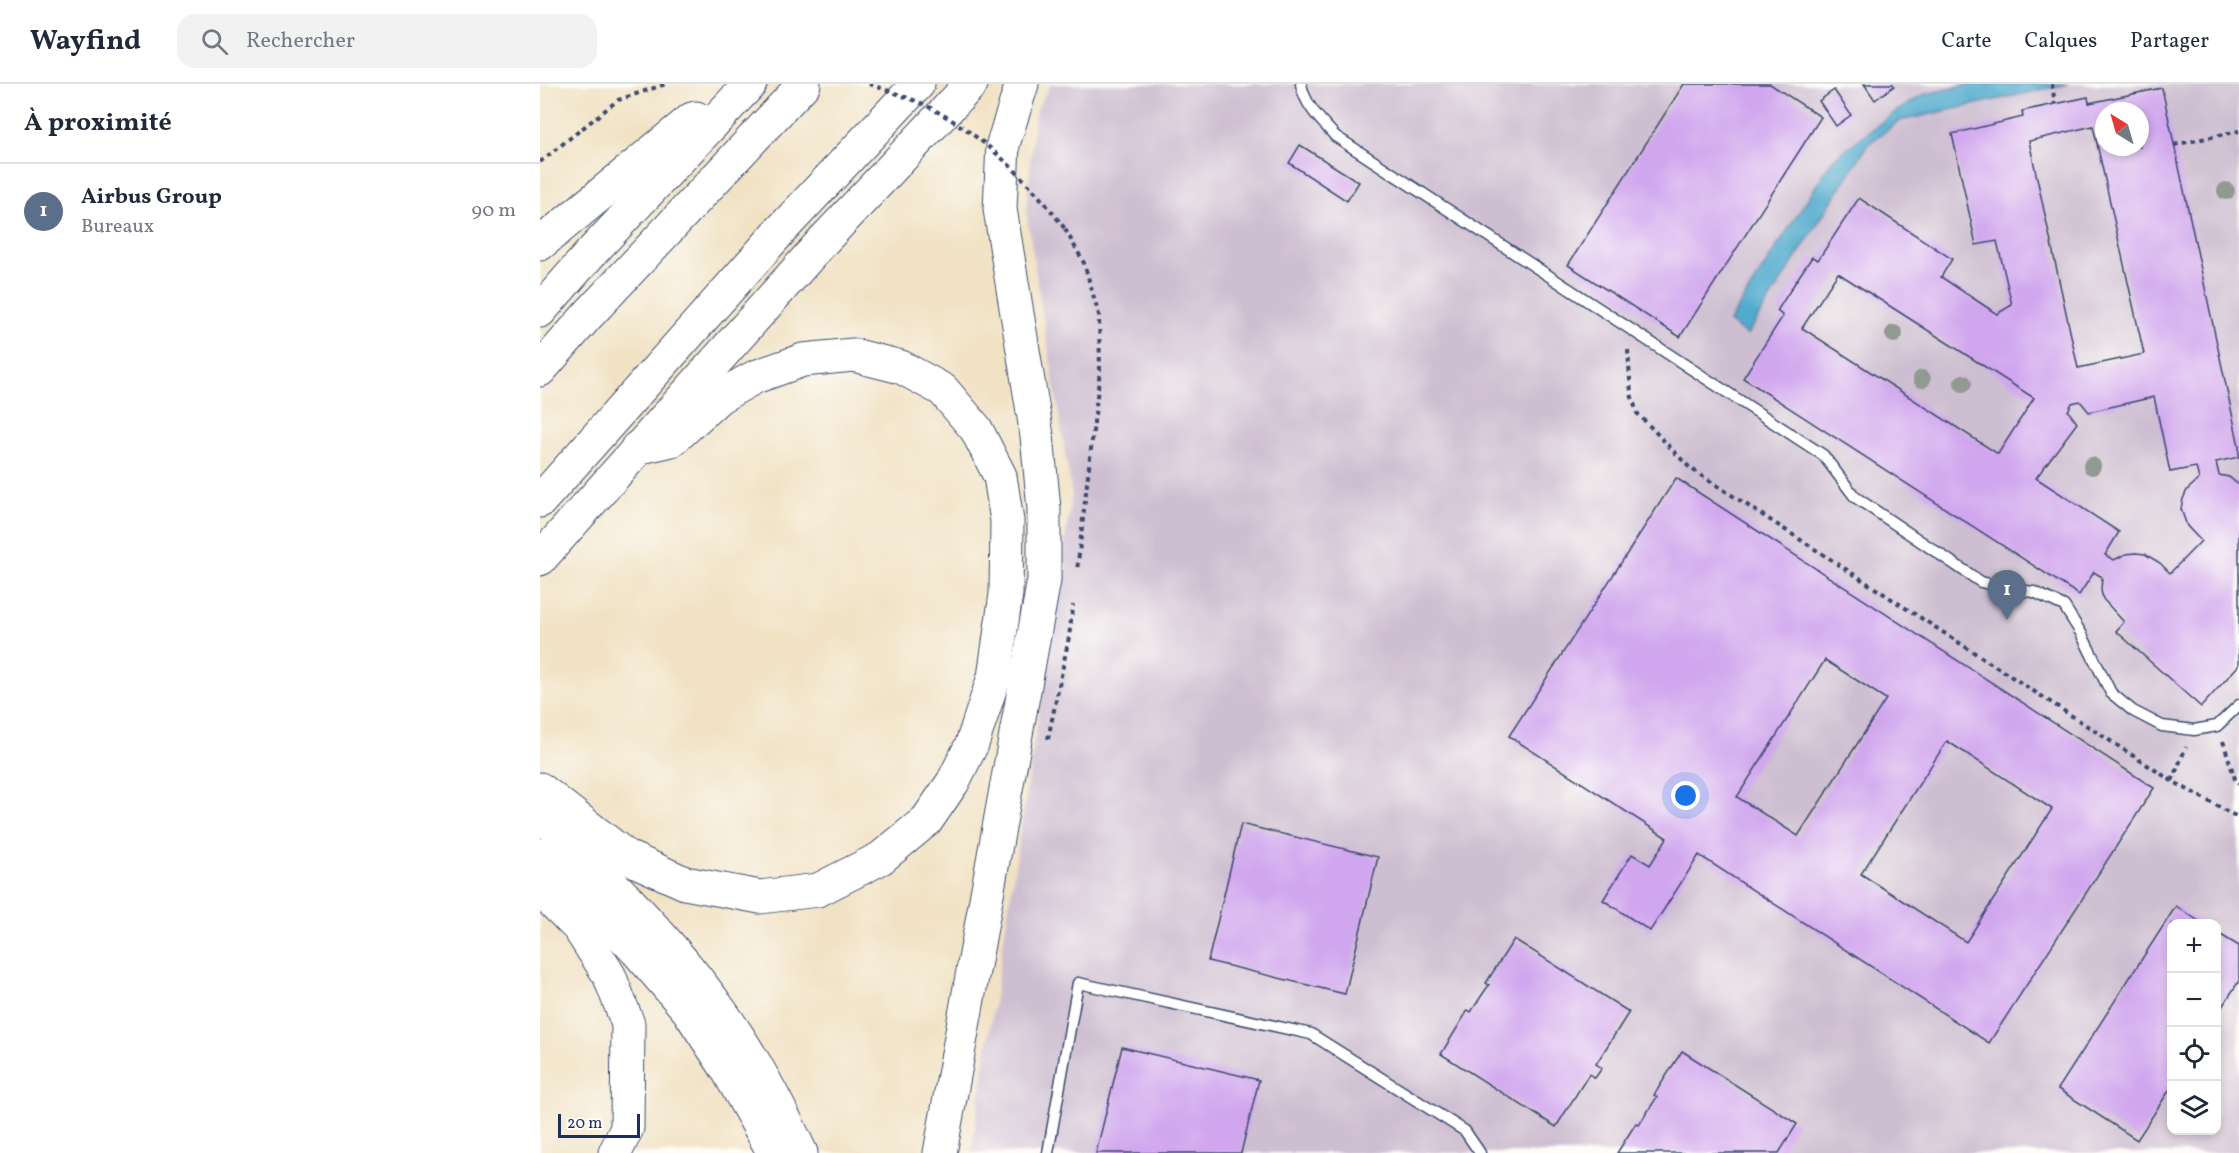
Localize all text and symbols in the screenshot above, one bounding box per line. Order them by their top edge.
search box [177,14,597,68]
text: Wayfind [30,22,141,61]
icon: search [198,25,231,58]
text: Rechercher [246,26,355,57]
text: Carte [1941,27,1992,56]
text: Calques [2025,27,2097,56]
text: Partager [2130,27,2209,56]
north arrow [2095,102,2149,156]
text: À proximité [24,105,172,141]
text: Airbus Group [81,182,222,213]
text: 1 [39,197,48,225]
text: 90 m [472,197,516,225]
text: Bureaux [81,213,154,241]
pin: 1 [1988,570,2026,620]
your location [1671,781,1700,810]
map controls [2167,919,2221,1135]
button: + [2167,919,2221,973]
button: − [2167,973,2221,1027]
button: locate [2167,1027,2221,1081]
button: layers [2167,1081,2221,1135]
scale bar [558,1111,640,1138]
text: 20 m [567,1113,602,1135]

